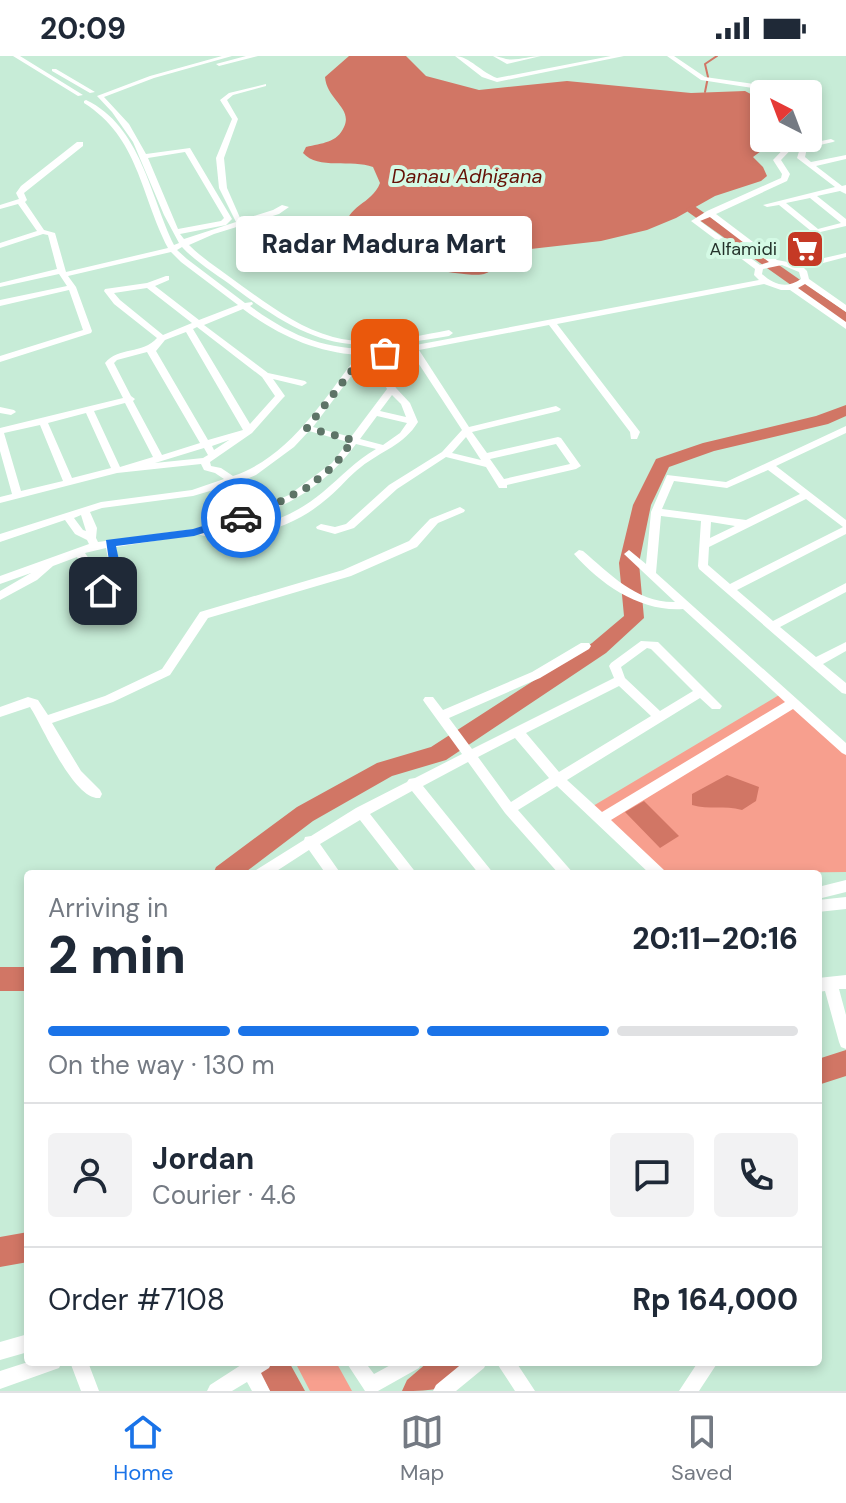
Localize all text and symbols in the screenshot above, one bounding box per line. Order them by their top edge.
text: 20:09 [40,9,126,48]
north arrow [750,80,822,152]
map controls [750,80,822,152]
water label: Danau Adhigana [392,163,542,189]
callout: Radar Madura Mart [237,217,533,273]
text: Radar Madura Mart [262,227,506,261]
supermarket icon: Alfamidi [784,228,826,270]
place label: Alfamidi [710,237,777,261]
pin [351,319,419,387]
icon: bag [363,331,407,375]
courier [201,478,281,558]
icon: car [219,496,263,540]
pin [69,557,137,625]
icon: home [81,569,125,613]
text: Arriving in [48,891,168,925]
text: 20:11–20:16 [632,919,798,958]
text: 2 min [48,921,186,989]
text: On the way · 130 m [48,1048,275,1082]
button: person [48,1133,132,1217]
button: chat [610,1133,694,1217]
button: phone [714,1133,798,1217]
text: Jordan [152,1139,254,1178]
text: Courier · 4.6 [152,1178,297,1212]
text: Order #7108 [48,1280,225,1319]
text: Rp 164,000 [632,1280,798,1319]
tab: Home [113,1410,173,1487]
tab: Map [400,1410,444,1487]
tab: Saved [671,1410,733,1487]

